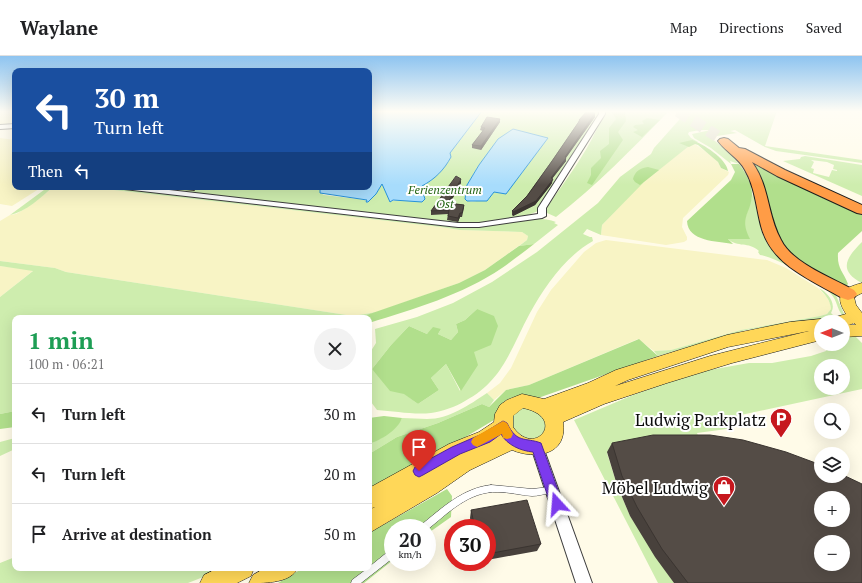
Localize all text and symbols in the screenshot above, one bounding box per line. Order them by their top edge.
text: Waylane [20,15,98,40]
text: Map [670,18,697,37]
text: Directions [719,18,784,37]
text: Saved [806,18,842,37]
text: 30 m [94,79,159,116]
icon: left [28,84,80,136]
text: Turn left [94,115,164,139]
icon: left [71,160,93,182]
text: Then [28,161,63,181]
park label: Ferienzentrum Ost [407,182,482,211]
north arrow [814,315,850,351]
map controls [814,315,850,571]
text: 1 min [28,324,94,356]
button: close [314,328,356,370]
text: 100 m · 06:21 [28,355,105,373]
button: sound [814,359,850,395]
icon: left [28,403,50,425]
button: search [814,403,850,439]
text: Turn left [62,404,126,424]
text: 30 m [323,404,356,424]
parking icon: Ludwig Parkplatz [768,406,794,439]
place label: Ludwig Parkplatz [635,408,766,431]
pin [402,430,436,471]
icon: arrive [408,436,430,458]
button: layers [814,447,850,483]
icon: left [28,463,50,485]
text: Turn left [62,464,126,484]
text: 20 m [323,464,356,484]
shop icon: Möbel Ludwig [711,474,737,507]
place label: Möbel Ludwig [602,476,709,499]
position arrow [536,483,578,525]
button: + [814,491,850,527]
speed limit sign: 30 [444,519,496,571]
icon: arrive [28,523,50,545]
text: Arrive at destination [62,524,212,544]
text: 50 m [323,524,356,544]
text: 20 [399,526,421,553]
button: − [814,535,850,571]
text: km/h [398,548,422,561]

